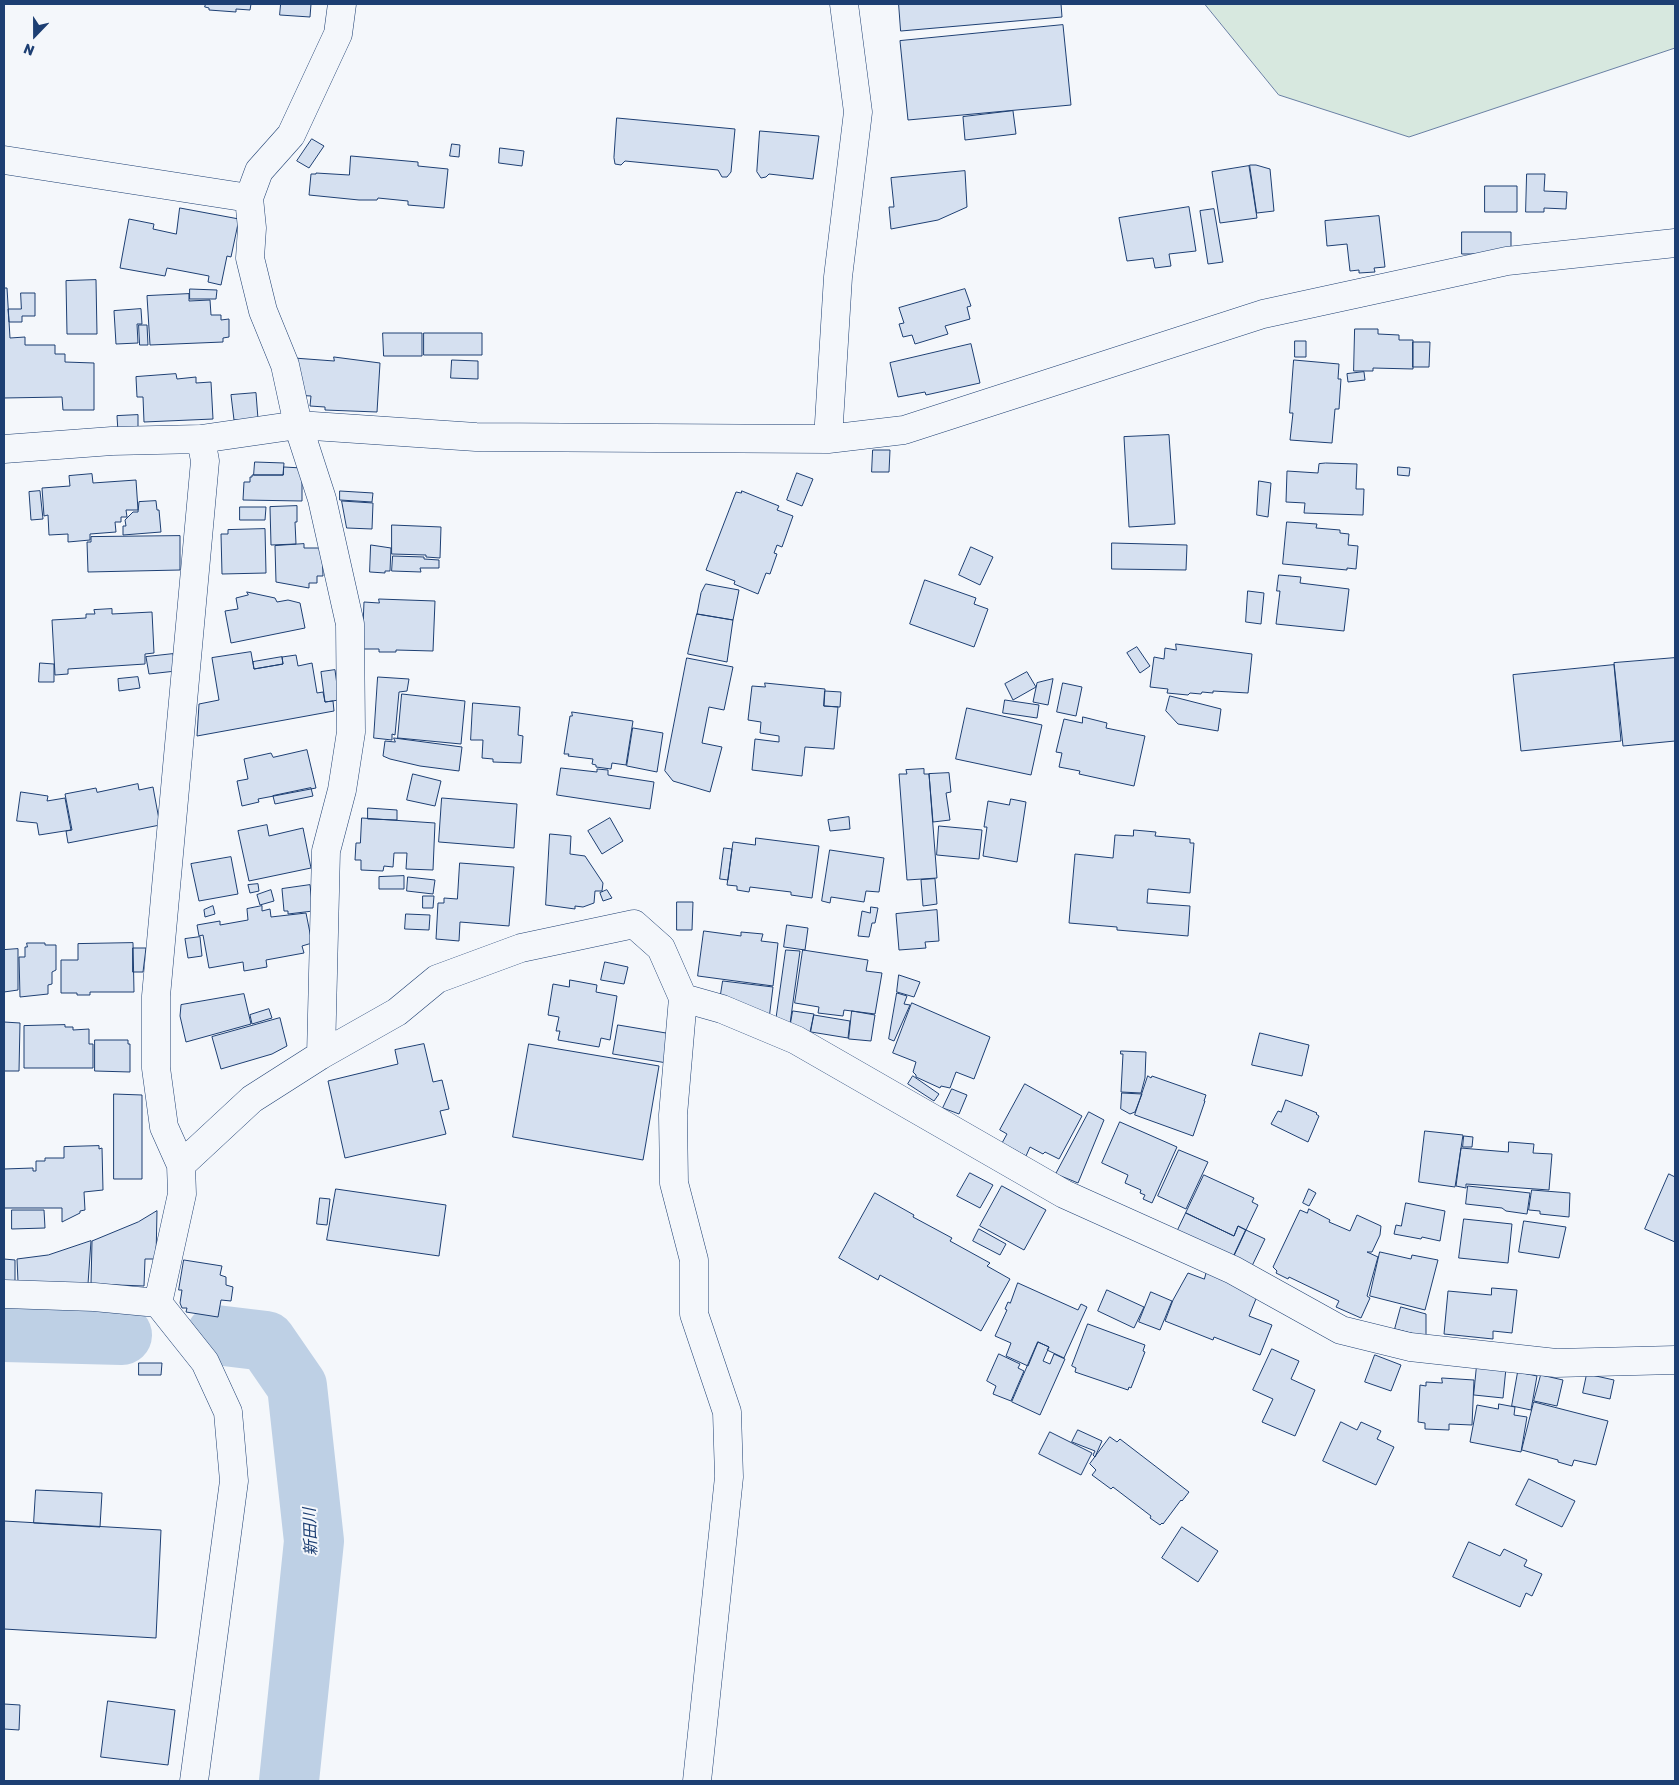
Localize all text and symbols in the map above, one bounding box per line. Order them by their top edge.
north arrow [10,10,60,60]
text: N [21,40,37,59]
water label: 新田川 [301,1508,321,1556]

